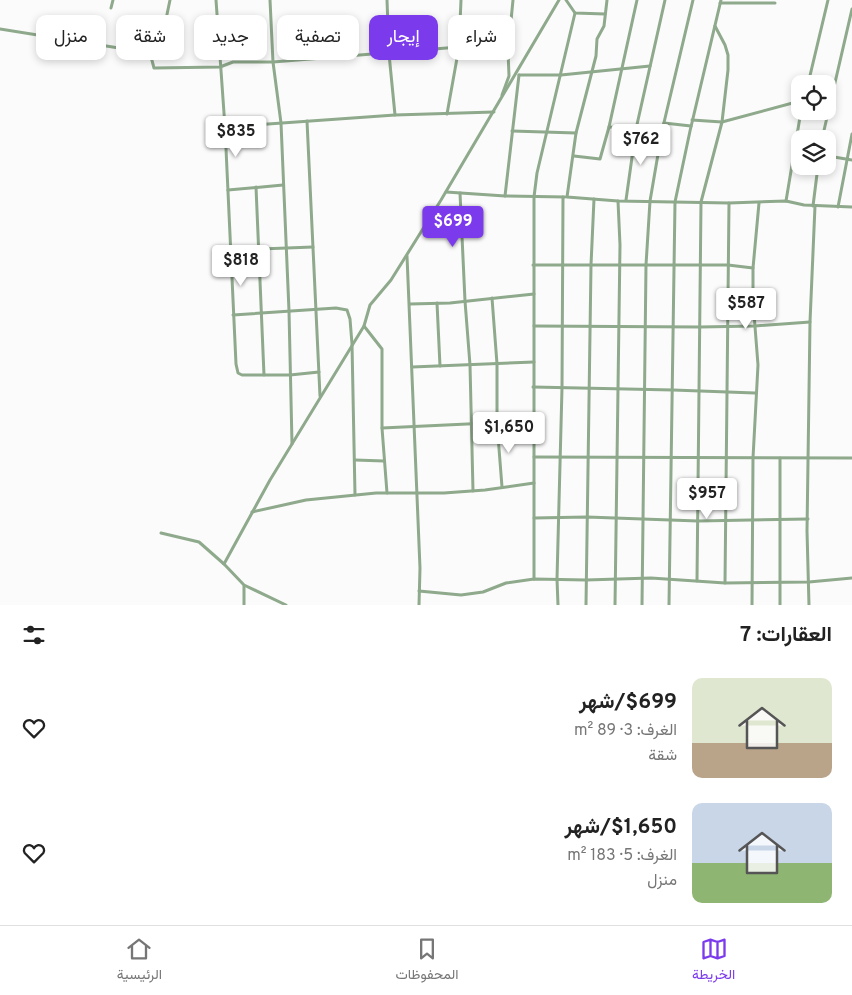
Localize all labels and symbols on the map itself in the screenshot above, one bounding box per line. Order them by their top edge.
pin: $835 [206,116,266,158]
pin: $762 [611,124,671,166]
pin: $699 [423,206,483,248]
pin: $818 [211,244,271,287]
pin: $587 [716,288,776,330]
pin: $1,650 [468,412,550,454]
pin: $957 [677,478,737,520]

